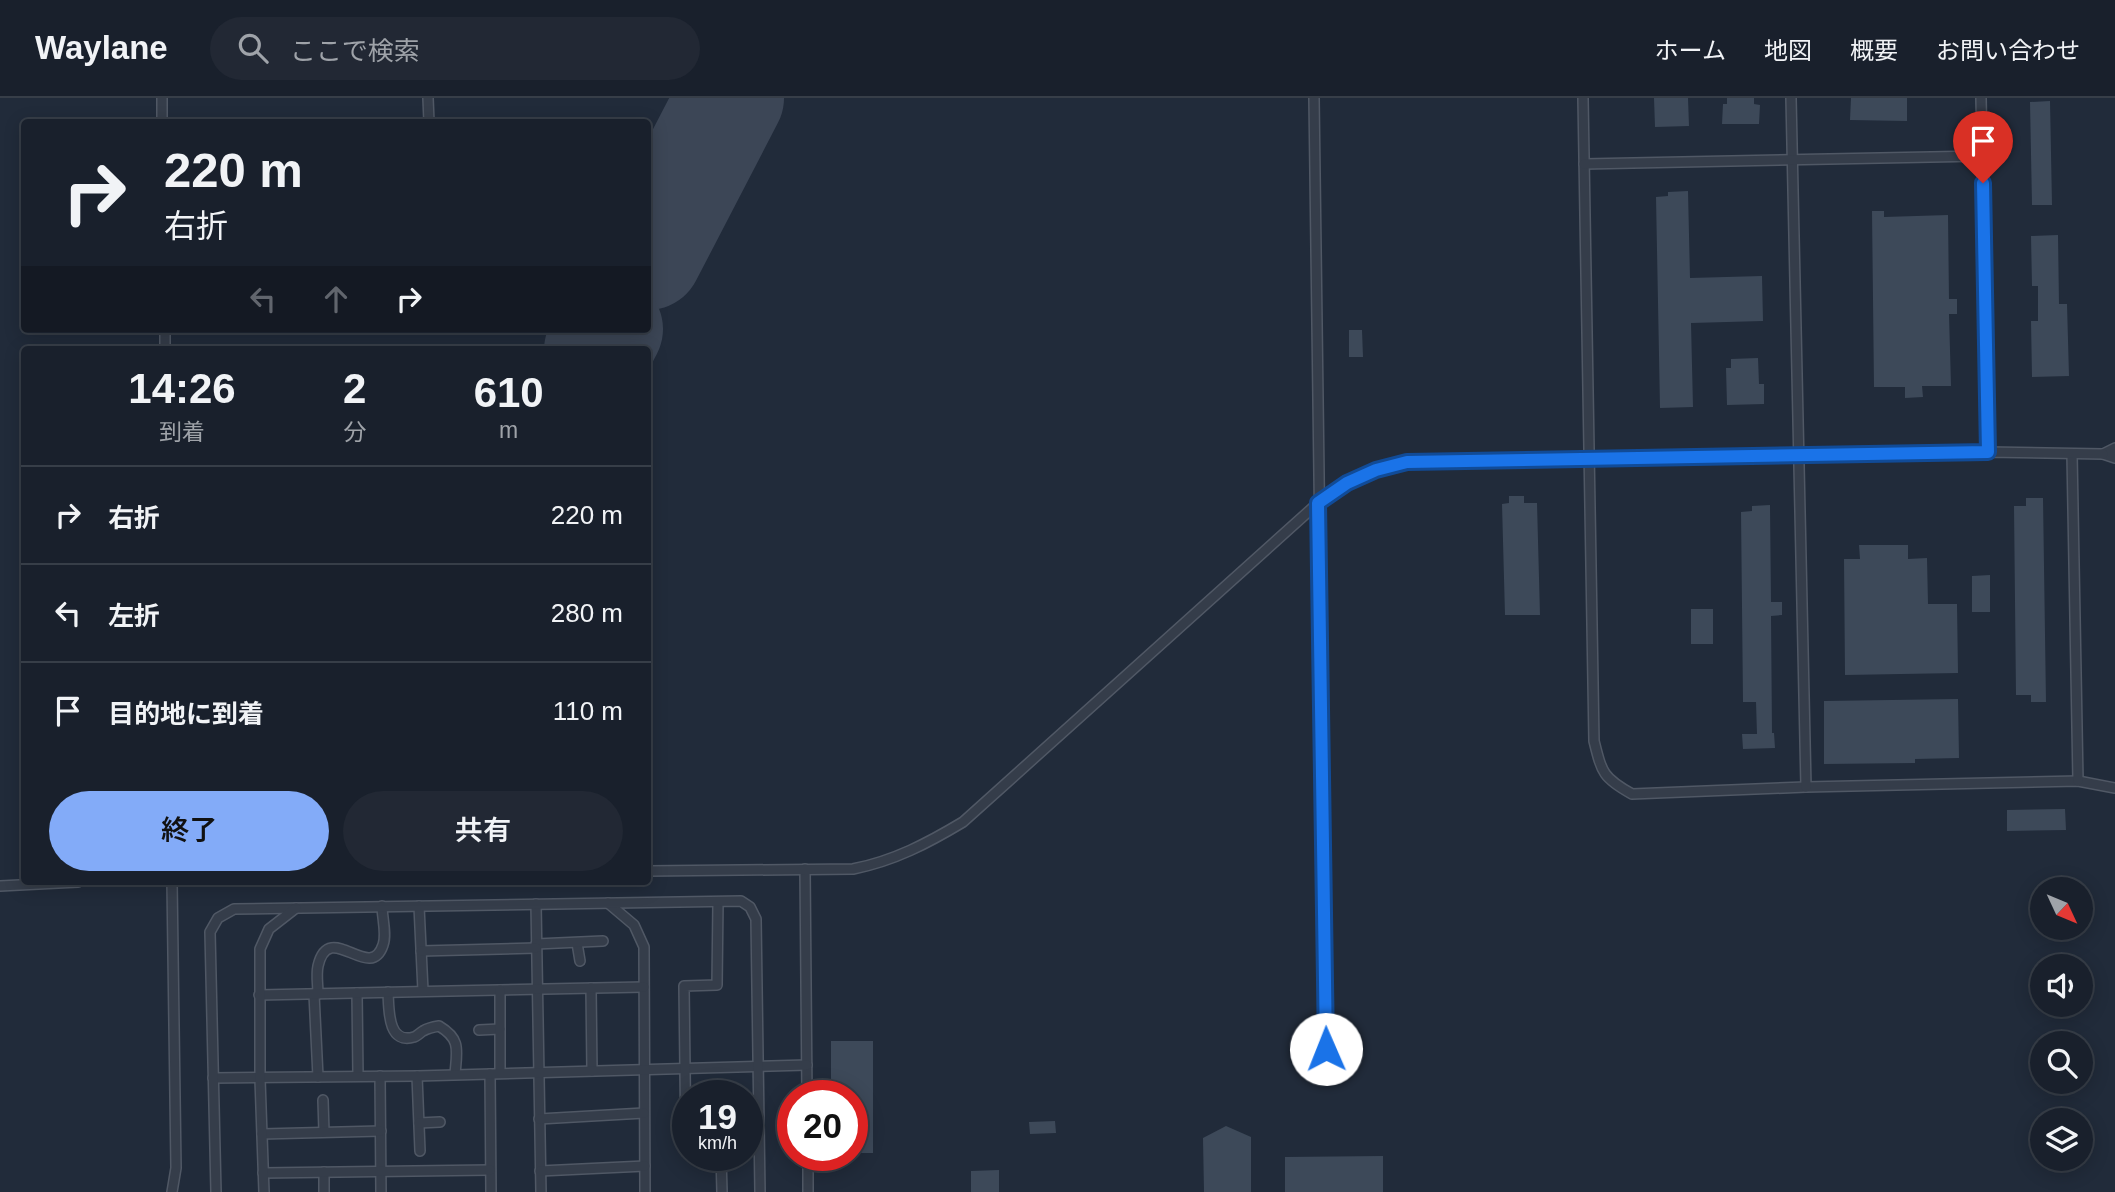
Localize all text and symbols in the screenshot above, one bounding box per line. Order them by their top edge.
search box [210,17,700,80]
text: Waylane [35,29,168,66]
icon: search [234,29,272,67]
text: ここで検索 [290,36,420,66]
text: ホーム [1655,37,1726,64]
text: 地図 [1764,37,1812,64]
text: 概要 [1850,37,1898,64]
text: お問い合わせ [1936,37,2080,64]
pin [1953,111,2013,183]
icon: arrive [1964,122,2002,160]
text: 220 m [164,143,303,197]
icon: right [49,147,140,238]
text: 右折 [164,208,228,244]
icon: left [244,280,282,318]
icon: ahead [317,280,355,318]
icon: right [390,280,428,318]
text: 14:26 [128,365,236,412]
text: 2 [343,365,366,412]
text: 610 [474,369,544,416]
text: m [499,417,518,443]
text: 到着 [159,419,205,445]
text: 分 [343,419,366,445]
icon: right [49,496,87,534]
text: 220 m [551,500,623,530]
text: 右折 [108,503,160,533]
icon: left [49,594,87,632]
text: 280 m [551,598,623,628]
text: 左折 [108,601,160,631]
icon: arrive [49,692,87,730]
text: 110 m [553,696,623,726]
text: 目的地に到着 [108,699,264,729]
button: 終了 [49,791,329,871]
button: 共有 [343,791,623,871]
north arrow [2030,877,2093,940]
map controls [2030,877,2093,1171]
button: sound [2030,954,2093,1017]
position arrow [1289,1012,1363,1086]
button: search [2030,1031,2093,1094]
speed limit sign: 20 [777,1080,868,1171]
text: 19 [698,1097,737,1136]
button: layers [2030,1108,2093,1171]
text: km/h [698,1133,737,1153]

